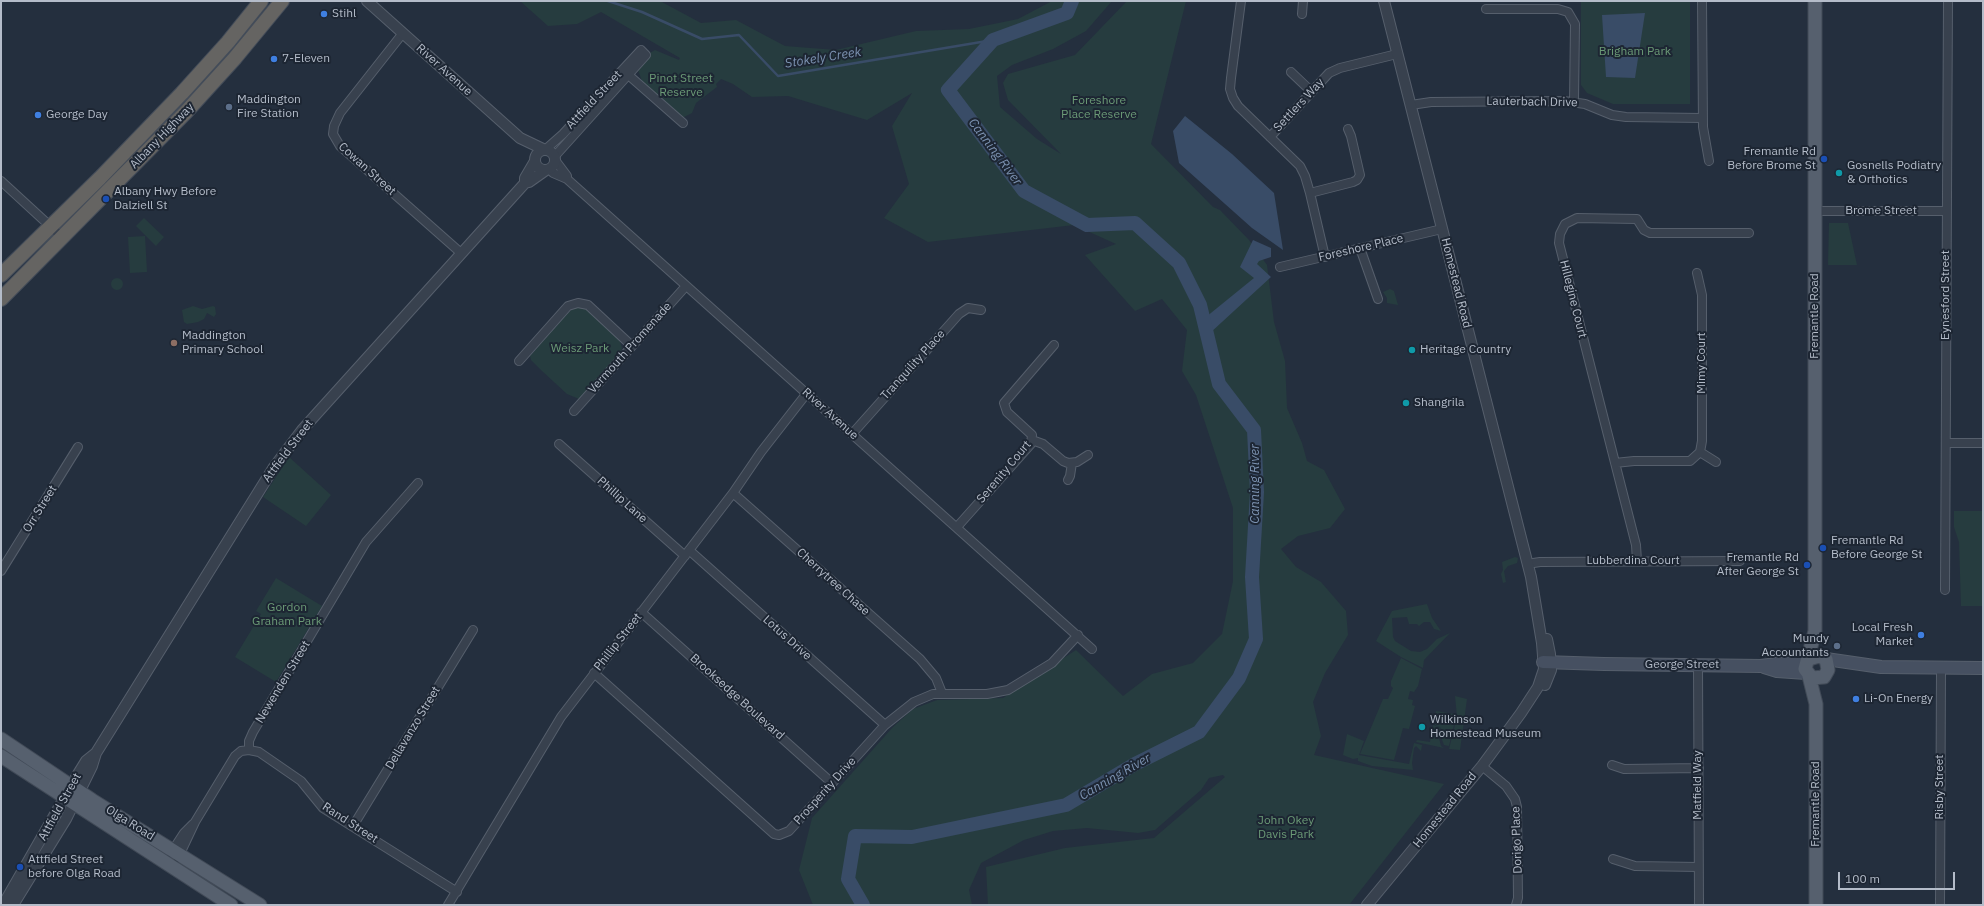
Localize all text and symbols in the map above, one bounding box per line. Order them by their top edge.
place label: Stihl [332,7,356,21]
marker: Stihl [319,9,329,19]
street label: River Avenue [413,41,475,99]
water label: Stokely Creek [784,44,862,72]
park label: Brigham Park [1599,45,1671,59]
place label: 7-Eleven [282,52,330,66]
marker: 7-Eleven [269,54,279,64]
street label: Attfield Street [563,68,625,132]
park label: Pinot Street Reserve [649,72,713,100]
street label: Settlers Way [1271,75,1327,135]
place label: Maddington Fire Station [237,93,301,121]
park label: Foreshore Place Reserve [1061,94,1137,122]
street label: Lauterbach Drive [1486,94,1578,110]
street label: Albany Highway [127,100,197,172]
marker: Maddington Fire Station [224,102,234,112]
place label: George Day [46,108,108,122]
marker: George Day [33,110,43,120]
water label: Canning River [965,116,1025,188]
street label: Cowan Street [335,139,399,199]
place label: Fremantle Rd Before Brome St [1727,145,1816,173]
marker: Fremantle Rd Before Brome St [1819,154,1829,164]
place label: Gosnells Podiatry & Orthotics [1847,159,1941,187]
marker: Gosnells Podiatry & Orthotics [1834,168,1844,178]
place label: Albany Hwy Before Dalziell St [114,185,216,213]
marker: Albany Hwy Before Dalziell St [101,194,111,204]
street label: Brome Street [1845,204,1917,218]
street label: Foreshore Place [1317,231,1405,265]
street label: Homestead Road [1438,236,1474,330]
street label: Eynesford Street [1939,250,1953,340]
street label: Hillegine Court [1556,259,1590,339]
street label: Fremantle Road [1808,273,1822,359]
street label: Vermouth Promenade [585,299,675,397]
street label: Tranquility Place [878,327,948,403]
place label: Maddington Primary School [182,329,263,357]
street label: Mimy Court [1695,332,1709,394]
marker: Maddington Primary School [169,338,179,348]
park label: Weisz Park [551,342,609,356]
place label: Heritage Country [1420,343,1511,357]
marker: Heritage Country [1407,345,1417,355]
street label: River Avenue [799,385,861,443]
place label: Shangrila [1414,396,1464,410]
marker: Shangrila [1401,398,1411,408]
street label: Attfield Street [260,417,316,485]
street label: Serenity Court [974,438,1034,506]
water label: Canning River [1247,444,1263,524]
street label: Phillip Lane [594,474,650,526]
street label: Orr Street [20,483,60,535]
place label: Fremantle Rd Before George St [1831,534,1922,562]
marker: Fremantle Rd Before George St [1818,543,1828,553]
street label: Cherrytree Chase [793,545,873,619]
place label: Fremantle Rd After George St [1717,551,1799,579]
street label: Lubberdina Court [1586,554,1680,568]
marker: Fremantle Rd After George St [1802,560,1812,570]
park label: Gordon Graham Park [252,601,322,629]
street label: Phillip Street [591,610,645,674]
street label: Lotus Drive [760,613,814,663]
place label: Local Fresh Market [1852,621,1913,649]
marker: Local Fresh Market [1916,630,1926,640]
place label: Mundy Accountants [1762,632,1829,660]
street label: Newenden Street [253,638,313,726]
marker: Mundy Accountants [1832,641,1842,651]
street label: Brooksedge Boulevard [687,651,787,743]
street label: George Street [1645,658,1719,672]
street label: Dellavanzo Street [383,684,443,772]
place label: Li-On Energy [1864,692,1933,706]
marker: Li-On Energy [1851,694,1861,704]
place label: Wilkinson Homestead Museum [1430,713,1541,741]
marker: Wilkinson Homestead Museum [1417,722,1427,732]
water label: Canning River [1077,750,1153,804]
street label: Matfield Way [1691,750,1705,820]
street label: Prosperity Drive [791,754,859,828]
street label: Risby Street [1933,754,1947,820]
street label: Fremantle Road [1809,761,1823,847]
street label: Homestead Road [1410,769,1480,851]
street label: Attfield Street [35,771,85,843]
street label: Rand Street [319,800,381,846]
street label: Olga Road [103,802,157,844]
street label: Dorigo Place [1509,806,1525,874]
park label: John Okey Davis Park [1258,814,1314,842]
place label: Attfield Street before Olga Road [28,853,121,881]
marker: Attfield Street before Olga Road [15,862,25,872]
scale bar [1840,864,1957,890]
text: 100 m [1845,871,1880,886]

